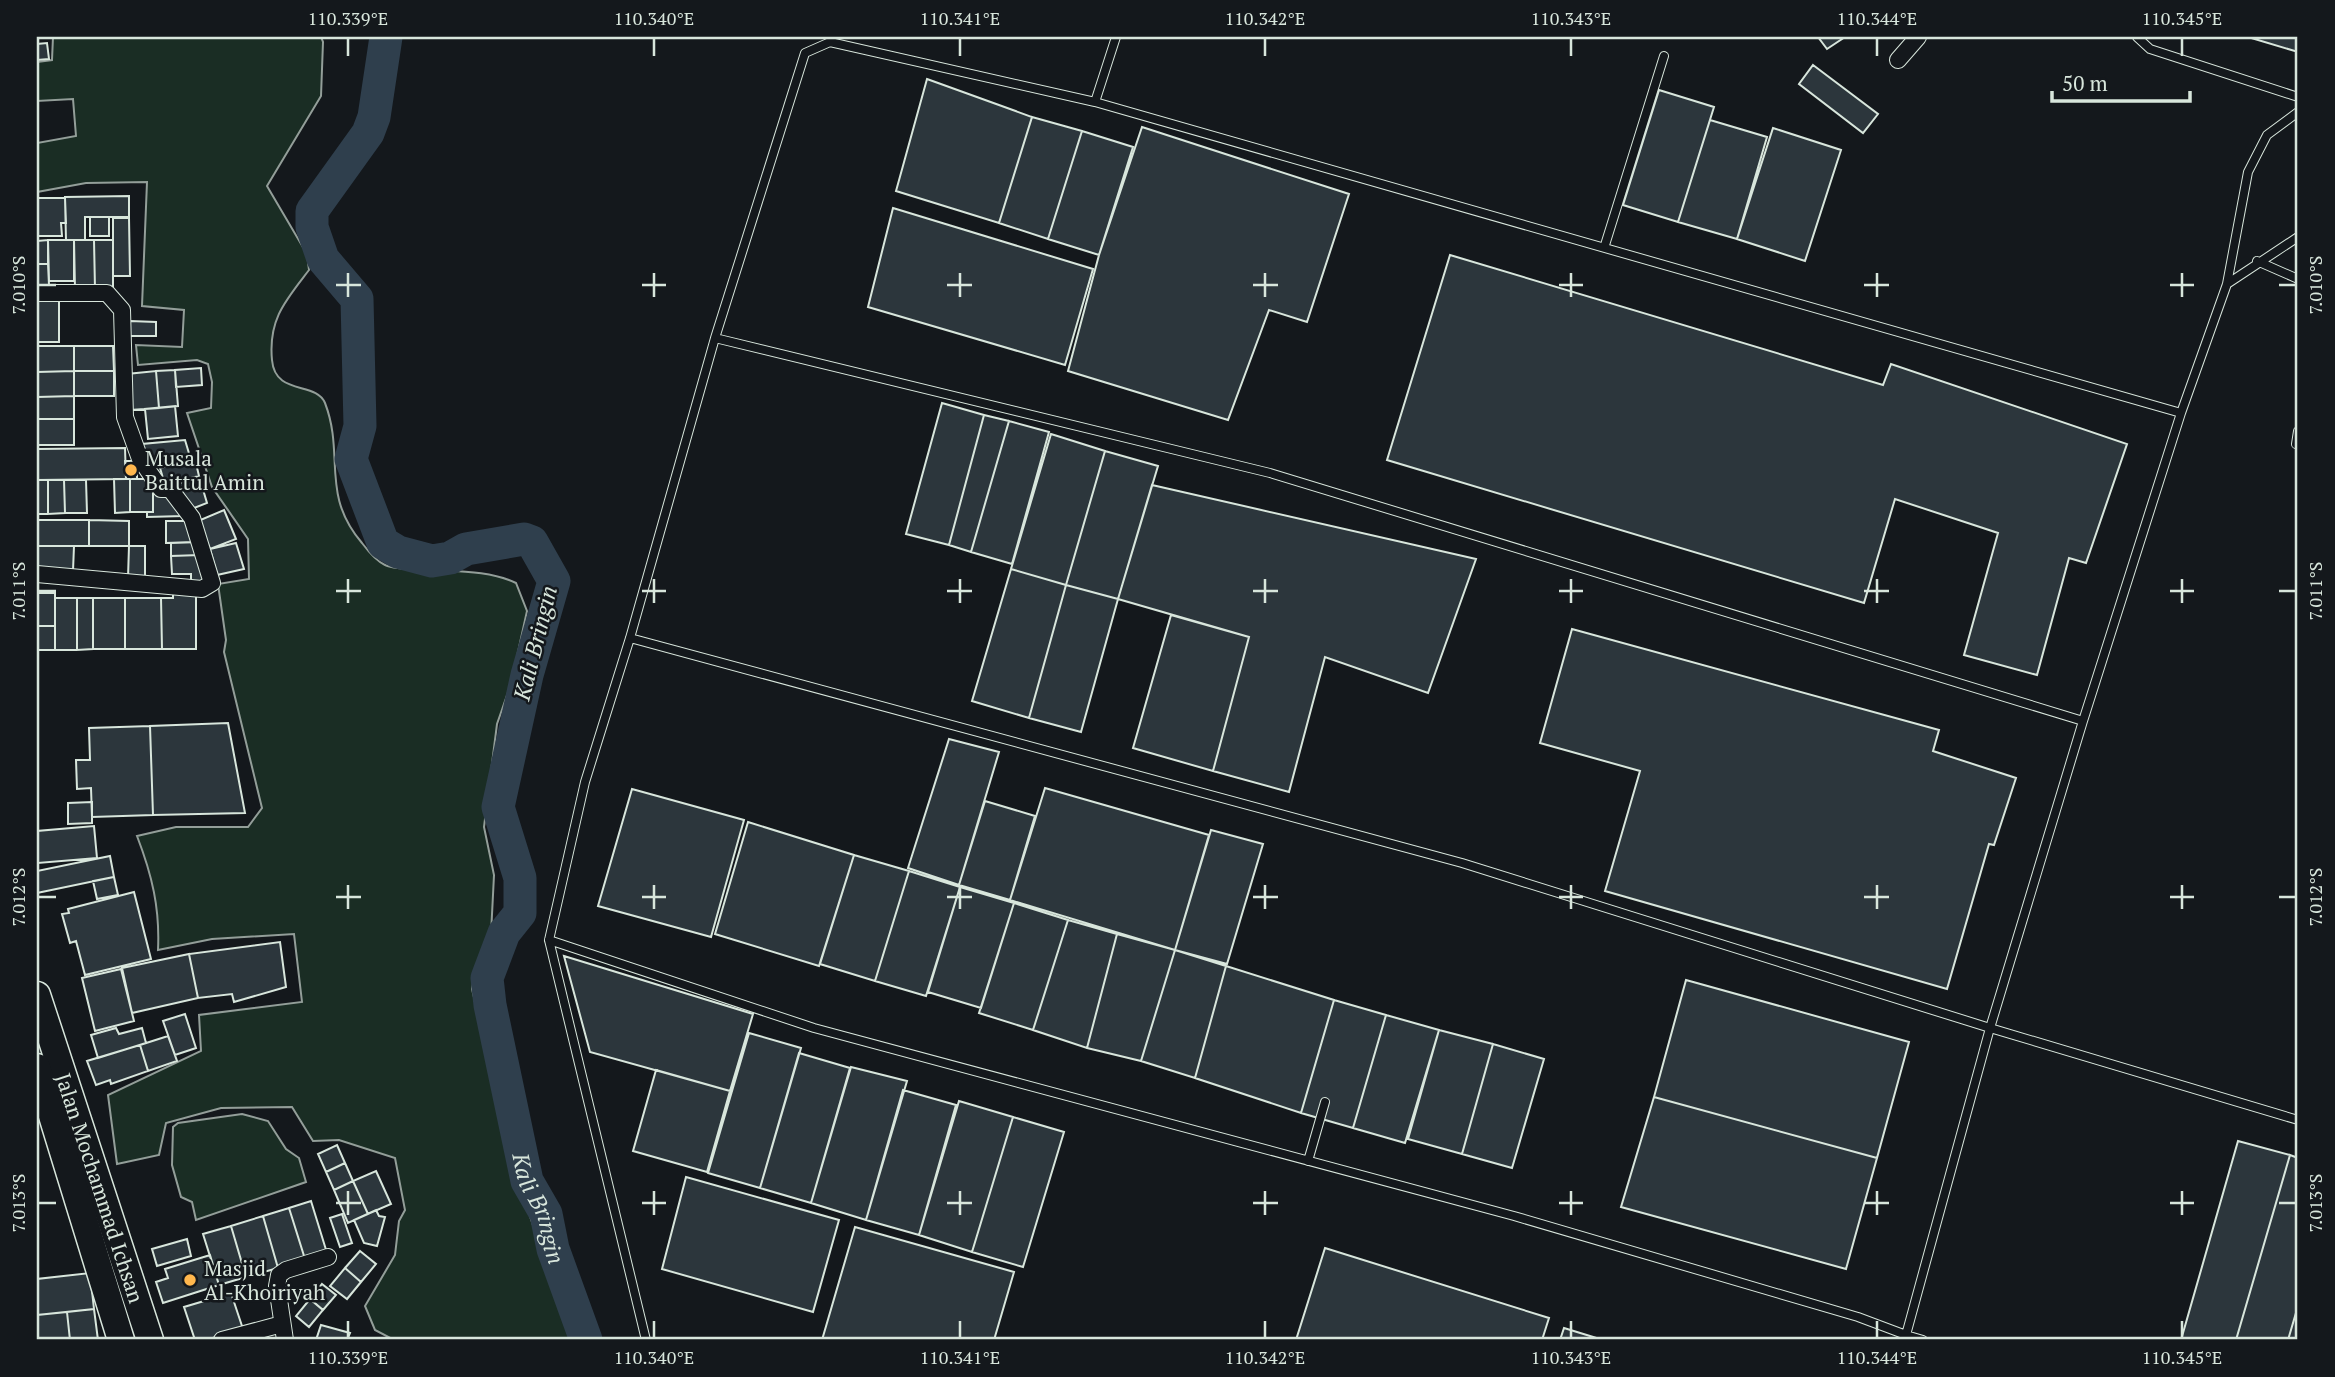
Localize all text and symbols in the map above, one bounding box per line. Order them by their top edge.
text: 110.339°E [308,6,388,30]
text: 110.340°E [614,6,694,30]
text: 110.341°E [920,6,1000,30]
text: 110.342°E [1225,6,1305,30]
text: 110.343°E [1531,6,1611,30]
text: 110.344°E [1837,6,1917,30]
text: 110.345°E [2142,6,2222,30]
scale bar [2052,60,2190,104]
text: 50 m [2062,69,2108,97]
text: 7.010°S [6,256,30,314]
text: 7.010°S [2303,256,2327,314]
place label: Musala Baittul Amin [145,444,265,496]
marker: Musala Baittul Amin [123,462,139,478]
text: 7.011°S [6,562,30,620]
text: 7.011°S [2303,562,2327,620]
water label: Kali Bringin [506,582,564,704]
text: 7.012°S [6,868,30,926]
text: 7.012°S [2303,868,2327,926]
street label: Jalan Mochammad Ichsan [49,1069,151,1307]
water label: Kali Bringin [506,1149,573,1268]
text: 7.013°S [6,1174,30,1232]
text: 7.013°S [2303,1174,2327,1232]
place label: Masjid Al-Khoiriyah [204,1254,325,1306]
marker: Masjid Al-Khoiriyah [182,1272,198,1288]
text: 110.339°E [308,1345,388,1369]
text: 110.340°E [614,1345,694,1369]
text: 110.341°E [920,1345,1000,1369]
text: 110.342°E [1225,1345,1305,1369]
text: 110.343°E [1531,1345,1611,1369]
text: 110.344°E [1837,1345,1917,1369]
text: 110.345°E [2142,1345,2222,1369]

